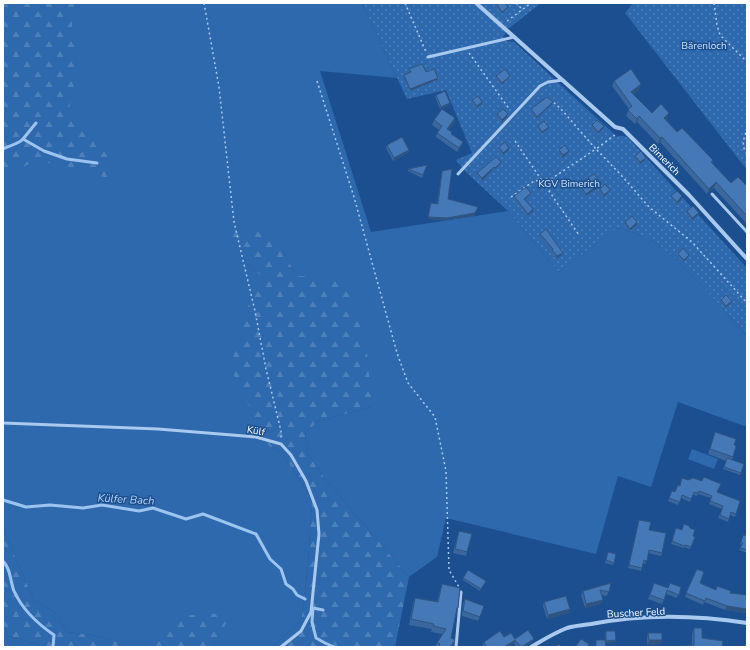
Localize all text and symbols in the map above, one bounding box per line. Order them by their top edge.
park label: Bärenloch [681,39,727,53]
street label: Bimerich [645,141,683,179]
park label: KGV Bimerich [538,177,600,191]
street label: Külf [246,423,267,440]
water label: Külfer Bach [97,491,155,508]
street label: Buscher Feld [607,604,666,622]

